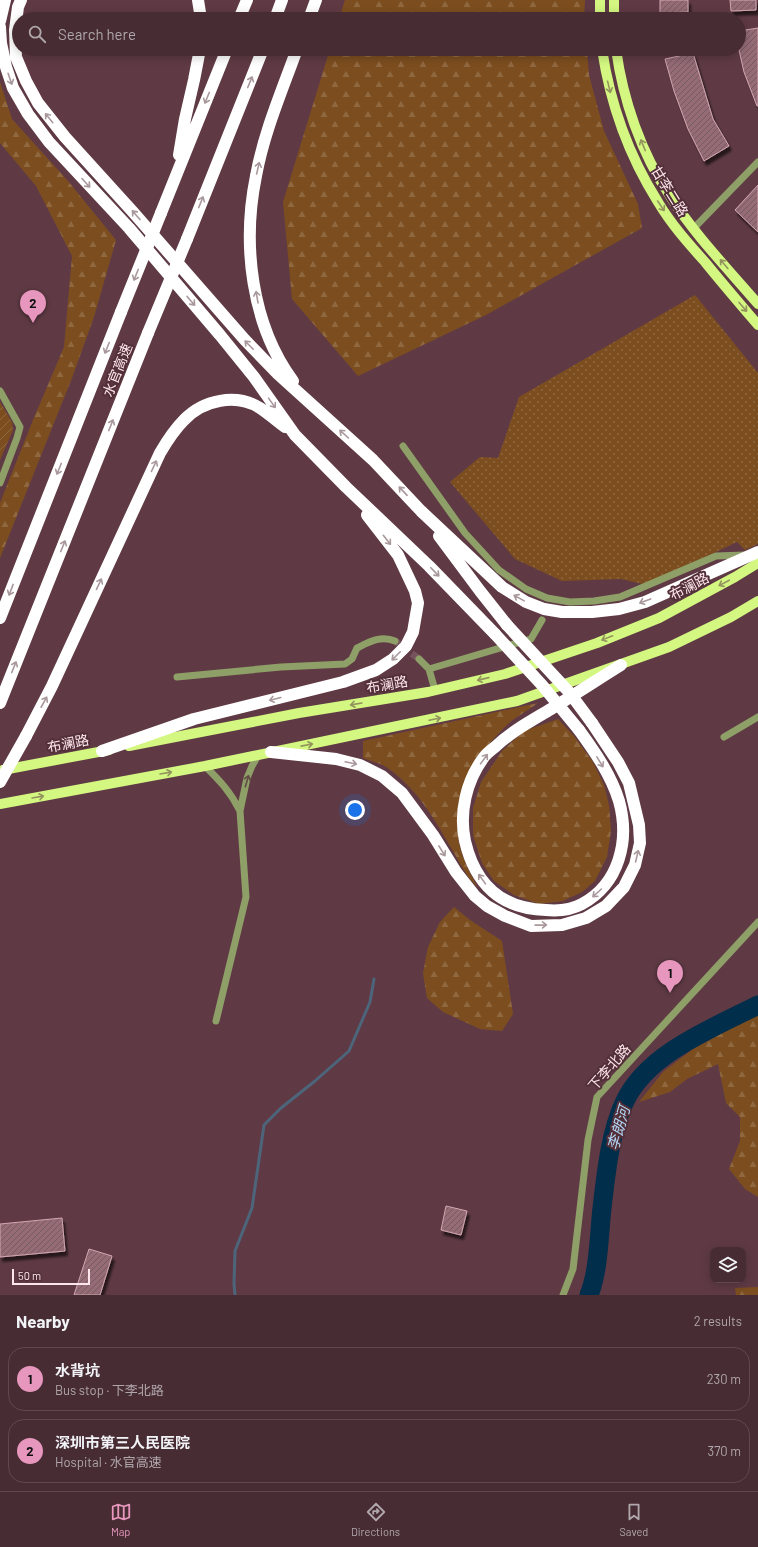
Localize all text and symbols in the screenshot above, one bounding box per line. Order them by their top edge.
search box [12,12,746,56]
icon: search [26,23,48,45]
text: Search here [58,25,136,43]
one-way arrow [6,72,14,84]
one-way arrow [246,76,254,88]
one-way arrow [606,80,614,93]
one-way arrow [203,92,211,104]
one-way arrow [45,113,54,124]
one-way arrow [639,140,647,152]
one-way arrow [254,162,262,175]
street label: 甘李二路 [648,163,692,219]
one-way arrow [81,177,90,187]
one-way arrow [198,197,206,209]
one-way arrow [657,200,665,211]
one-way arrow [131,210,140,221]
one-way arrow [719,258,728,269]
one-way arrow [132,268,140,280]
pin: 2 [20,290,46,323]
one-way arrow [252,291,260,304]
one-way arrow [186,296,196,306]
one-way arrow [738,301,747,312]
one-way arrow [244,340,254,350]
street label: 水官高速 [99,341,135,399]
one-way arrow [102,342,110,354]
one-way arrow [268,397,276,408]
one-way arrow [108,420,116,432]
one-way arrow [339,429,349,438]
one-way arrow [151,461,158,473]
one-way arrow [54,462,62,474]
one-way arrow [399,487,408,497]
one-way arrow [382,535,391,546]
one-way arrow [59,541,67,553]
one-way arrow [430,567,440,577]
street label: 布澜路 [666,569,712,603]
one-way arrow [96,578,103,590]
one-way arrow [719,580,731,587]
one-way arrow [7,583,14,595]
one-way arrow [513,594,525,601]
one-way arrow [639,598,651,606]
one-way arrow [601,635,613,643]
one-way arrow [391,651,401,661]
one-way arrow [11,661,19,673]
street label: 布澜路 [365,672,409,696]
one-way arrow [477,675,490,683]
one-way arrow [269,695,282,703]
one-way arrow [40,696,48,708]
one-way arrow [350,700,363,708]
one-way arrow [428,714,441,722]
street label: 布澜路 [46,731,90,755]
one-way arrow [300,740,313,748]
one-way arrow [480,753,488,764]
one-way arrow [597,756,605,768]
one-way arrow [345,759,358,767]
one-way arrow [159,769,172,777]
one-way arrow [244,775,251,788]
one-way arrow [31,792,44,800]
your location [345,800,365,820]
one-way arrow [439,845,447,857]
one-way arrow [633,849,641,862]
one-way arrow [478,874,486,885]
one-way arrow [592,889,602,898]
one-way arrow [534,921,547,929]
pin: 1 [657,960,683,993]
street label: 下李北路 [584,1040,634,1094]
water label: 李朗河 [603,1101,634,1152]
map controls [710,1247,746,1283]
button: layers [710,1247,746,1283]
scale bar [12,1267,90,1286]
text: 50 m [18,1269,41,1282]
text: Nearby [16,1311,70,1331]
text: 2 results [694,1313,742,1329]
text: 水背坑 [55,1361,100,1379]
text: 1 [28,1371,32,1387]
text: 230 m [707,1371,741,1387]
text: Bus stop · 下李北路 [55,1382,164,1398]
text: 深圳市第三人民医院 [55,1433,190,1451]
text: 2 [26,1443,34,1459]
text: 370 m [707,1443,741,1459]
text: Hospital · 水官高速 [55,1454,162,1470]
tab: Map [110,1501,132,1538]
tab: Directions [351,1501,400,1538]
tab: Saved [619,1501,648,1538]

